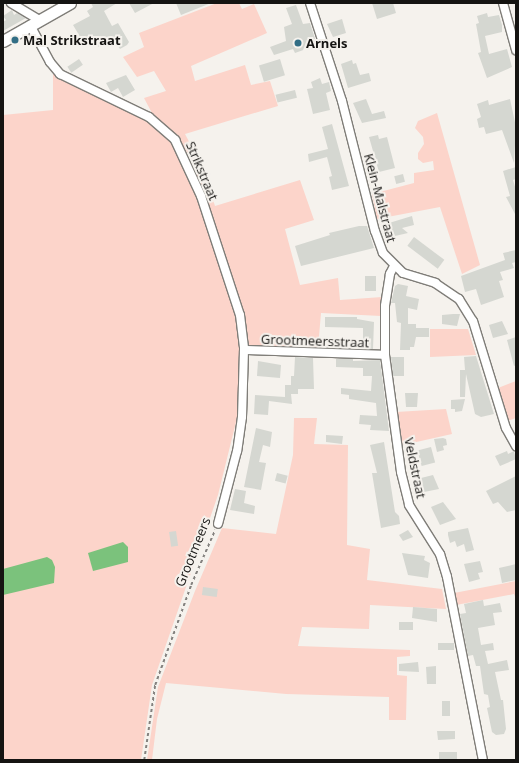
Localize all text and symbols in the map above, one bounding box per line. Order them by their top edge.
place label: Mal Strikstraat [23,32,121,48]
marker: Mal Strikstraat [10,35,20,45]
place label: Arnels [306,35,348,51]
marker: Arnels [293,38,303,48]
street label: Strikstraat [183,139,221,203]
street label: Klein-Malstraat [361,152,399,244]
street label: Grootmeersstraat [261,331,369,351]
street label: Veldstraat [401,436,429,500]
street label: Grootmeers [172,515,214,589]

